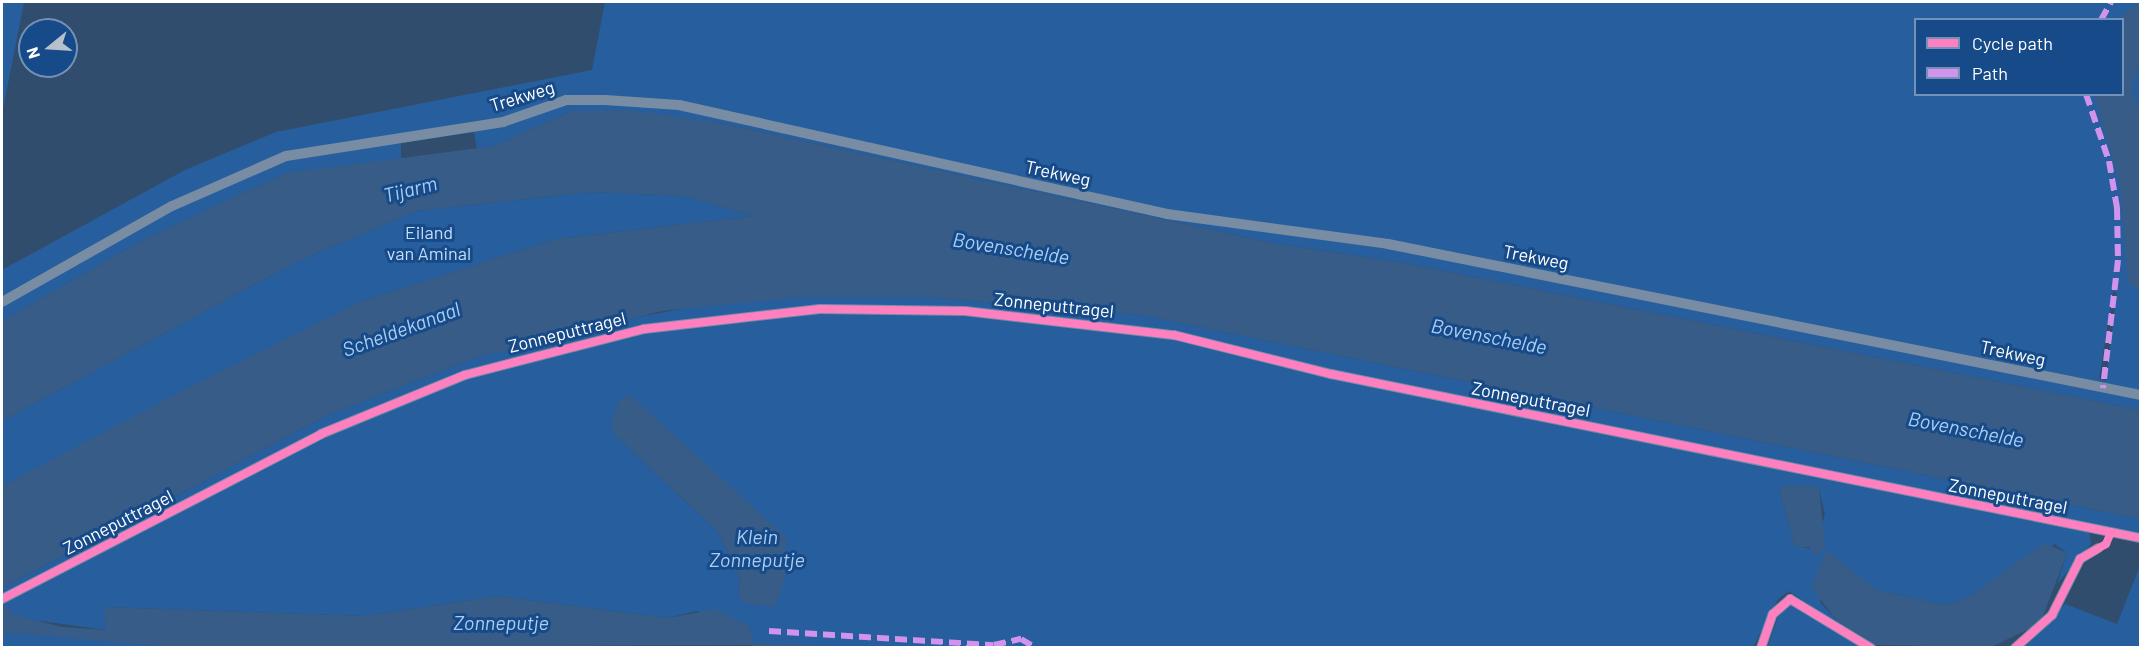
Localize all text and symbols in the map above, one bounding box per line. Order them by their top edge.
north arrow [18,18,78,78]
legend [1914,18,2124,96]
text: Cycle path [1972,32,2053,54]
text: N [22,45,43,61]
text: Path [1972,62,2008,84]
street label: Trekweg [487,76,557,116]
street label: Trekweg [1023,156,1093,190]
water label: Tijarm [381,171,439,207]
park label: Eiland van Aminal [387,222,471,264]
water label: Bovenschelde [951,227,1071,269]
street label: Trekweg [1501,240,1571,274]
street label: Zonneputtragel [993,288,1115,322]
water label: Scheldekanaal [339,297,463,361]
street label: Zonneputtragel [506,307,628,357]
water label: Bovenschelde [1429,313,1549,359]
street label: Trekweg [1978,336,2048,370]
street label: Zonneputtragel [1470,377,1592,421]
water label: Bovenschelde [1906,406,2026,452]
street label: Zonneputtragel [1947,474,2069,518]
street label: Zonneputtragel [59,485,177,559]
water label: Klein Zonneputje [709,525,805,572]
water label: Zonneputje [453,610,549,634]

